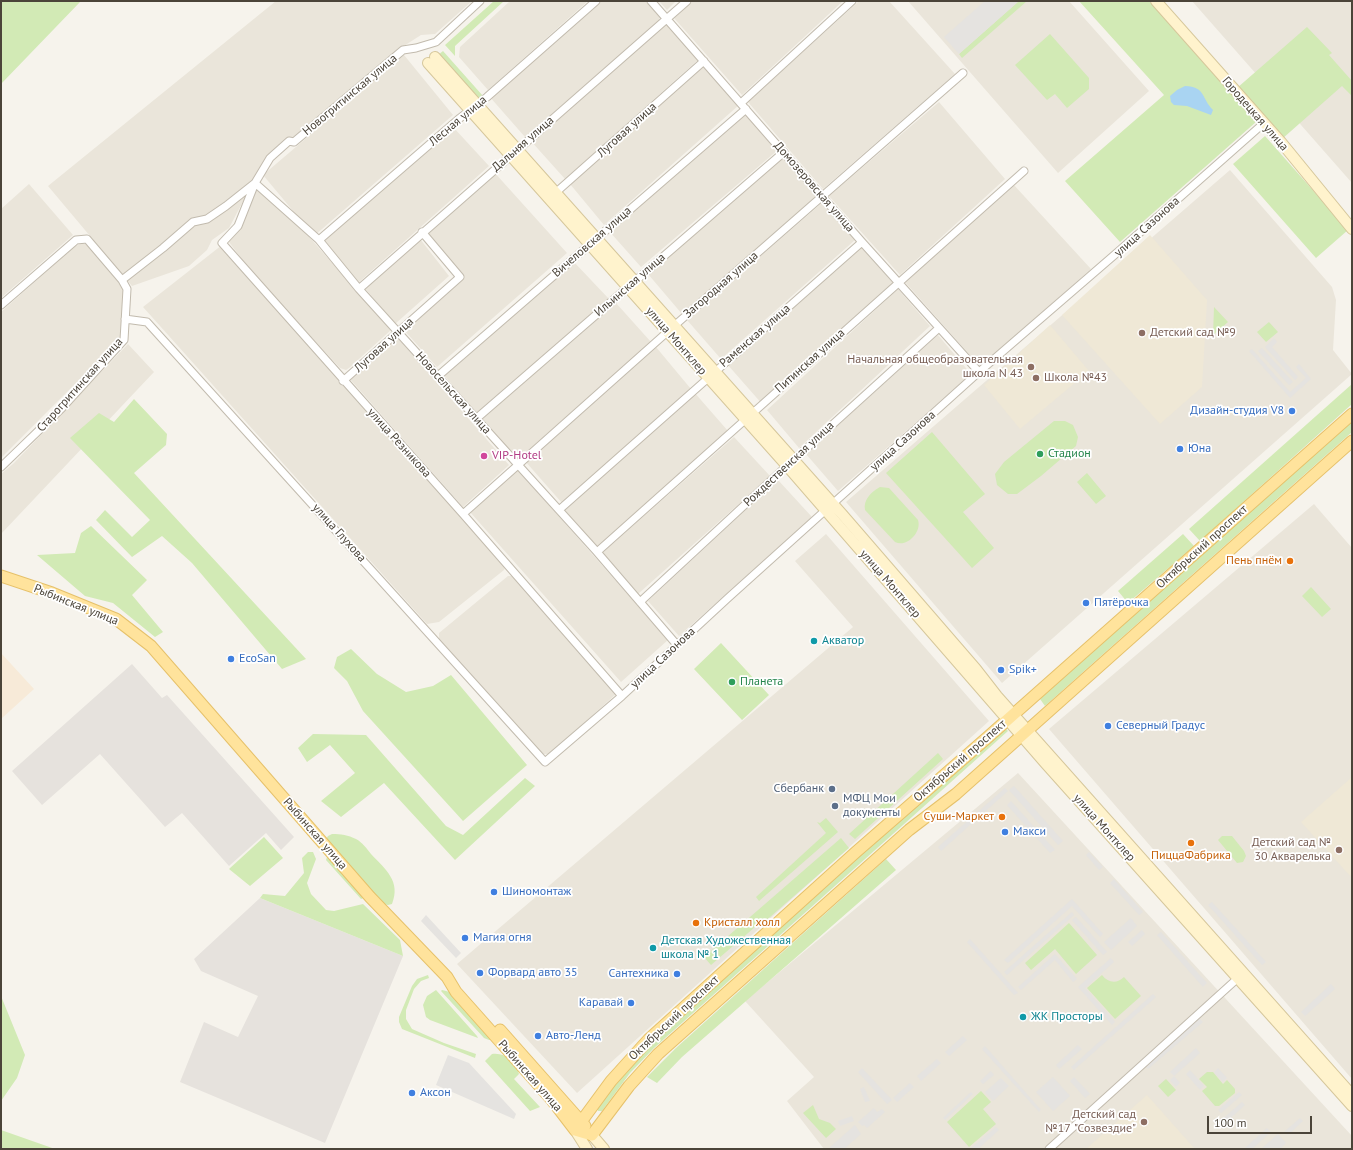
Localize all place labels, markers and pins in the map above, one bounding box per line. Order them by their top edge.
place label: Детский сад №9 [1150,326,1236,340]
marker: Детский сад №9 [1137,328,1147,338]
place label: Начальная общеобразовательная школа N 43 [847,353,1023,381]
marker: Начальная общеобразовательная школа N 43 [1026,362,1036,372]
place label: Школа №43 [1044,371,1107,385]
marker: Школа №43 [1031,373,1041,383]
place label: Дизайн-студия V8 [1190,404,1284,418]
marker: Дизайн-студия V8 [1287,406,1297,416]
place label: Юна [1188,442,1211,456]
marker: Юна [1175,444,1185,454]
place label: Стадион [1048,447,1091,461]
place label: VIP-Hotel [492,449,541,463]
marker: Стадион [1035,449,1045,459]
marker: VIP-Hotel [479,451,489,461]
place label: Пень пнём [1226,554,1282,568]
marker: Пень пнём [1285,556,1295,566]
place label: Пятёрочка [1094,596,1149,610]
marker: Пятёрочка [1081,598,1091,608]
place label: Акватор [822,634,864,648]
marker: Акватор [809,636,819,646]
place label: EcoSan [239,652,276,666]
marker: EcoSan [226,654,236,664]
place label: Spik+ [1009,663,1037,677]
marker: Spik+ [996,665,1006,675]
place label: Планета [740,675,783,689]
marker: Планета [727,677,737,687]
place label: Северный Градус [1116,719,1205,733]
marker: Северный Градус [1103,721,1113,731]
place label: Сбербанк [774,782,824,796]
marker: Сбербанк [827,784,837,794]
place label: МФЦ Мои документы [843,792,900,820]
marker: МФЦ Мои документы [830,801,840,811]
place label: Суши-Маркет [924,810,994,824]
marker: Суши-Маркет [997,812,1007,822]
place label: Макси [1013,825,1046,839]
marker: Макси [1000,827,1010,837]
place label: Детский сад № 30 Акварелька [1252,836,1331,864]
marker: ПиццаФабрика [1186,838,1196,848]
marker: Детский сад № 30 Акварелька [1334,845,1344,855]
place label: ПиццаФабрика [1151,849,1231,863]
place label: Шиномонтаж [502,885,571,899]
marker: Шиномонтаж [489,887,499,897]
place label: Кристалл холл [704,916,780,930]
marker: Кристалл холл [691,918,701,928]
place label: Магия огня [473,931,531,945]
marker: Магия огня [460,933,470,943]
place label: Детская Художественная школа № 1 [661,934,791,962]
marker: Детская Художественная школа № 1 [648,943,658,953]
place label: Форвард авто 35 [488,966,578,980]
place label: Сантехника [608,967,669,981]
marker: Форвард авто 35 [475,968,485,978]
marker: Сантехника [672,969,682,979]
place label: Каравай [579,996,623,1010]
marker: Каравай [626,998,636,1008]
place label: ЖК Просторы [1031,1010,1103,1024]
marker: ЖК Просторы [1018,1012,1028,1022]
place label: Авто-Ленд [546,1029,601,1043]
marker: Авто-Ленд [533,1031,543,1041]
place label: Аксон [420,1086,451,1100]
marker: Аксон [407,1088,417,1098]
place label: Детский сад №17 "Созвездие" [1045,1108,1136,1136]
marker: Детский сад №17 "Созвездие" [1139,1117,1149,1127]

